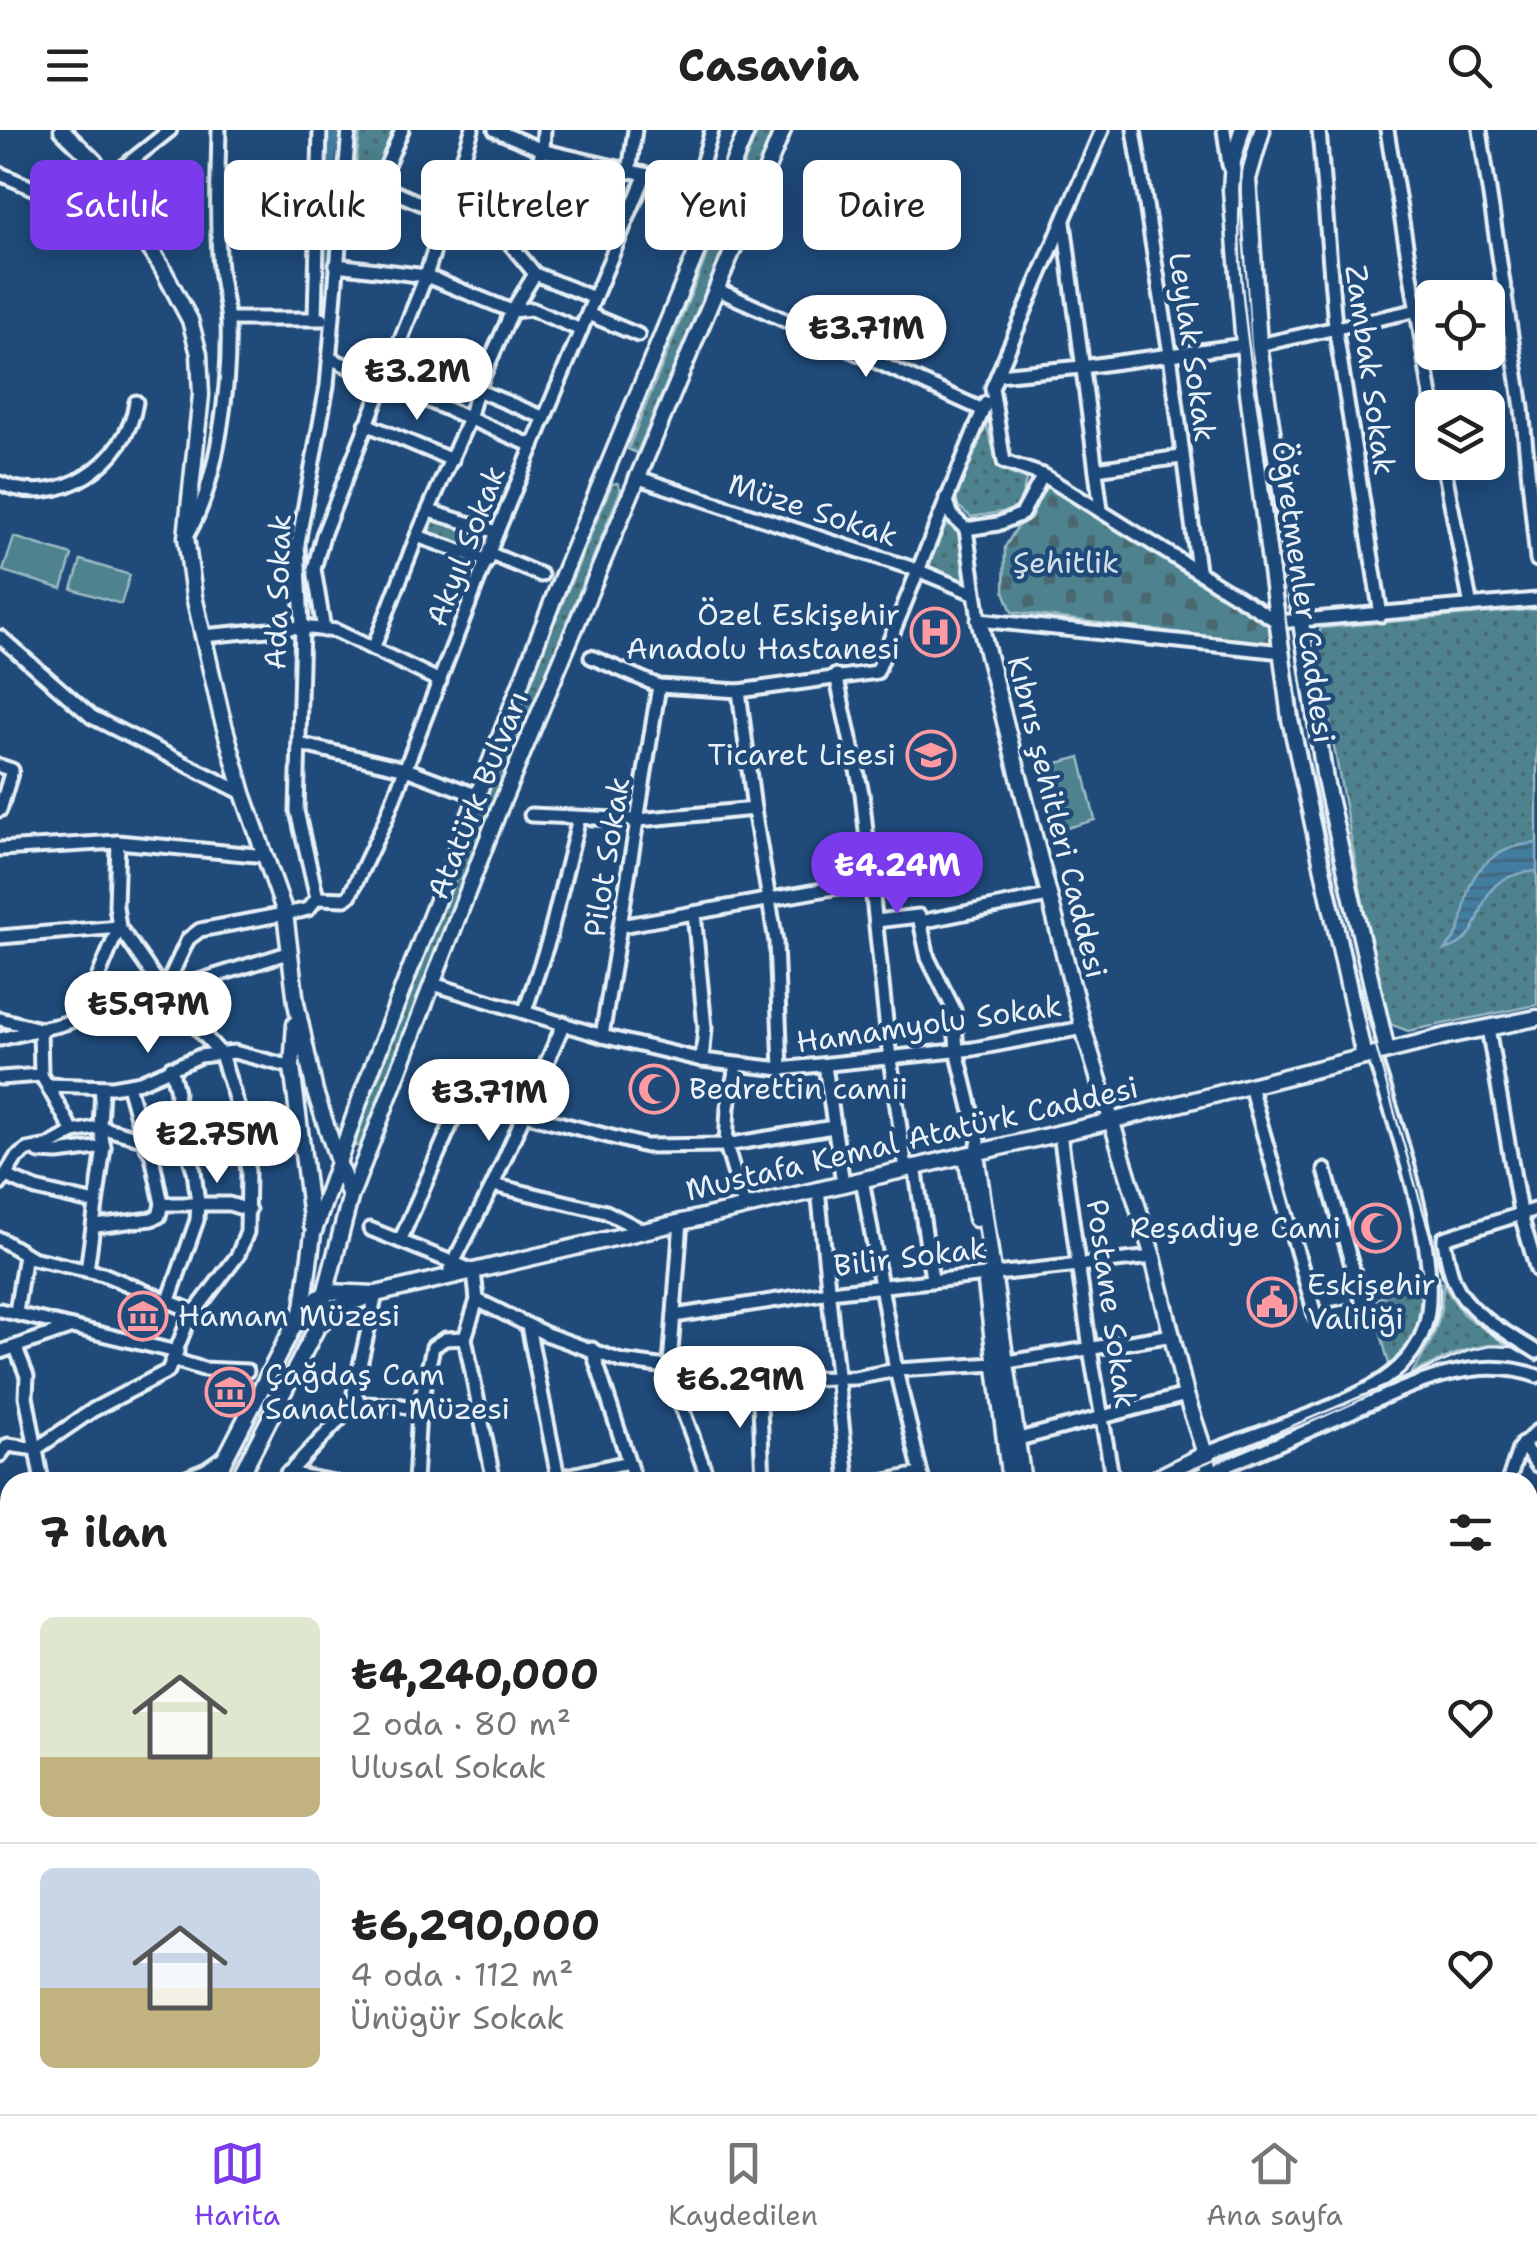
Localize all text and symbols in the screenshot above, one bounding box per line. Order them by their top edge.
text: Casavia [678,35,859,95]
icon: menu [40,38,95,93]
icon: search [1442,38,1497,93]
chip: Satılık [30,160,204,250]
chip: Kiralık [224,160,401,250]
chip: Filtreler [421,160,625,250]
chip: Yeni [645,160,783,250]
chip: Daire [803,160,961,250]
street label: Leylak Sokak [1159,249,1226,444]
street label: Zambak Sokak [1335,262,1406,478]
map controls [1415,280,1505,480]
button: locate [1415,280,1505,370]
pin: ₺3.71M [785,295,947,380]
text: ₺3.71M [807,306,925,349]
pin: ₺3.2M [347,338,487,423]
text: ₺3.2M [363,349,471,392]
button: layers [1415,390,1505,480]
street label: Öğretmenler Caddesi [1262,438,1345,746]
street label: Akyıl Sokak [416,460,515,632]
street label: Müze Sokak [723,463,903,556]
street label: Ada Sokak [254,513,301,671]
park label: Şehitlik [1013,542,1119,583]
place label: Özel Eskişehir Anadolu Hastanesi [626,594,900,669]
hospital icon: Özel Eskişehir Anadolu Hastanesi [909,606,961,658]
street label: Kıbrıs şehitleri Caddesi [998,651,1117,982]
street label: Atatürk Bulvarı [417,684,538,905]
school or university icon: Ticaret Lisesi [905,729,957,781]
place label: Ticaret Lisesi [707,734,896,775]
street label: Pilot Sokak [574,774,639,940]
pin: ₺4.24M [816,832,978,917]
text: ₺4.24M [833,843,961,886]
pin: ₺5.97M [67,971,229,1056]
text: ₺5.97M [87,982,209,1025]
street label: Hamamyolu Sokak [794,985,1064,1062]
pin: ₺3.71M [408,1059,570,1144]
mosque icon: Bedrettin camii [628,1063,680,1115]
street label: Mustafa Kemal Atatürk Caddesi [682,1066,1142,1211]
place label: Bedrettin camii [689,1068,908,1109]
text: ₺3.71M [430,1070,548,1113]
pin: ₺2.75M [136,1101,298,1186]
text: ₺2.75M [155,1112,279,1155]
street label: Postane Sokak [1076,1196,1147,1411]
mosque icon: Reşadiye Cami [1350,1202,1402,1254]
place label: Reşadiye Cami [1129,1207,1341,1248]
street label: Bilir Sokak [831,1227,989,1286]
place label: Eskişehir Valiliği [1307,1264,1436,1339]
public building icon: Eskişehir Valiliği [1246,1276,1298,1328]
museum icon: Hamam Müzesi [117,1290,169,1342]
place label: Hamam Müzesi [178,1295,400,1336]
pin: ₺6.29M [659,1346,821,1431]
place label: Çağdaş Cam Sanatları Müzesi [265,1354,510,1429]
text: ₺6.29M [676,1357,804,1400]
museum icon: Çağdaş Cam Sanatları Müzesi [204,1366,256,1418]
text: 7 ilan [40,1504,168,1560]
icon: filters [1443,1505,1498,1560]
text: ₺4,240,000 [350,1646,599,1702]
icon: home [120,1657,240,1777]
icon: heart [1443,1690,1498,1745]
text: 2 oda · 80 m² [350,1702,571,1745]
text: Ulusal Sokak [350,1745,546,1788]
text: ₺6,290,000 [350,1897,600,1953]
icon: home [120,1908,240,2028]
icon: heart [1443,1941,1498,1996]
text: 4 oda · 112 m² [350,1953,573,1996]
text: Ünügür Sokak [350,1996,565,2039]
tab: Harita [194,2136,280,2234]
tab: Kaydedilen [668,2136,818,2234]
tab: Ana sayfa [1206,2136,1343,2234]

